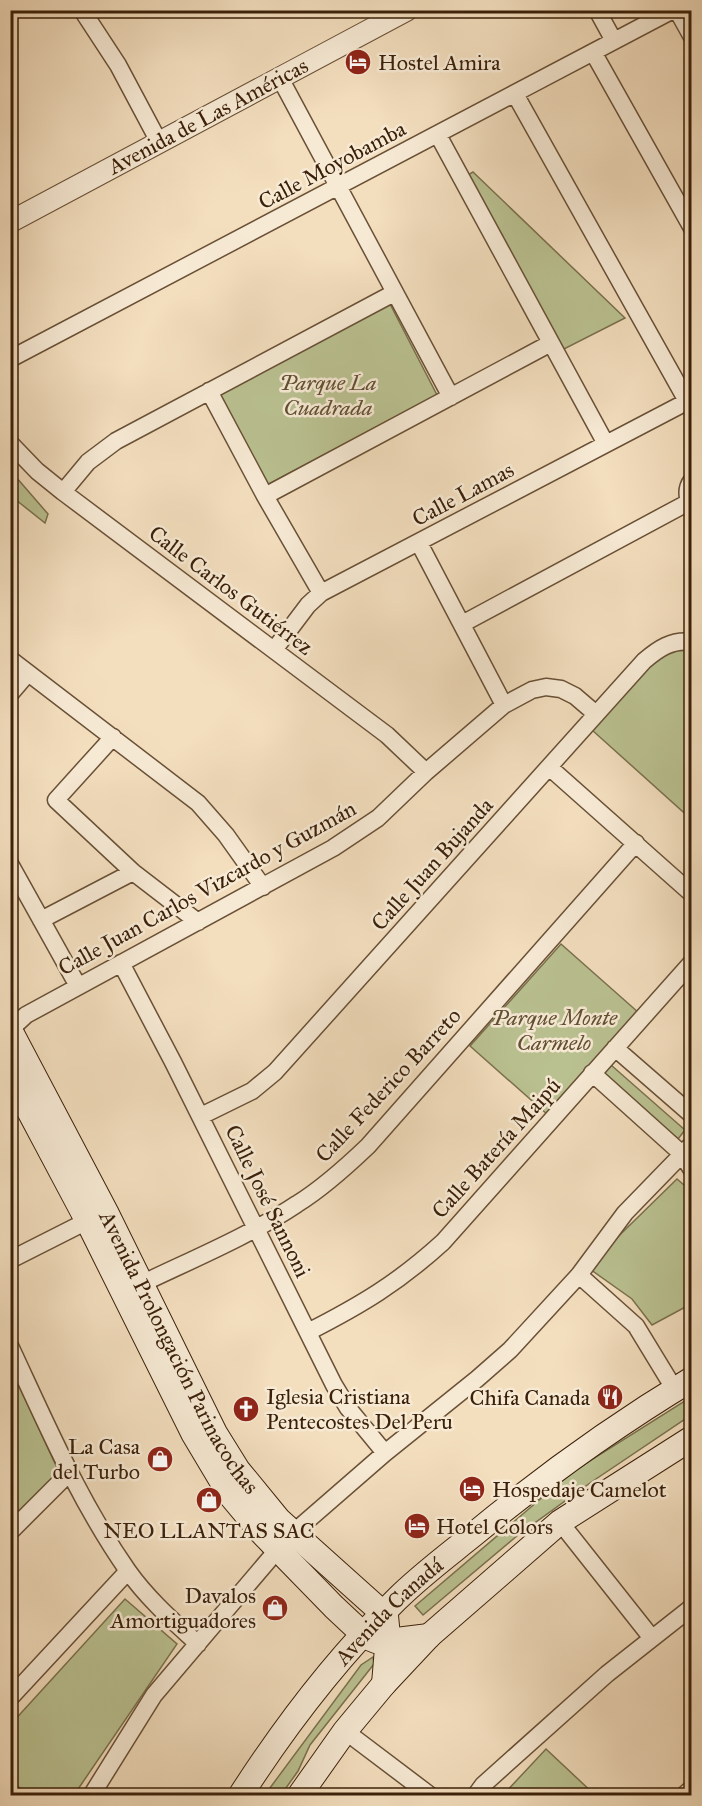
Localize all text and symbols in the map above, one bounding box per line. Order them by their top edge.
hotel icon: Hostel Amira [343,47,373,77]
place label: Hostel Amira [378,49,501,76]
street label: Avenida de Las Américas [102,52,313,181]
street label: Calle Moyobamba [254,114,411,215]
park label: Parque La Cuadrada [279,369,377,421]
street label: Calle Lamas [407,456,519,532]
street label: Calle Carlos Gutiérrez [144,519,318,661]
street label: Calle Juan Bujanda [365,792,499,936]
street label: Calle Juan Carlos Vizcardo y Guzmán [53,795,361,981]
street label: Calle Federico Barreto [310,1002,466,1168]
park label: Parque Monte Carmelo [491,1004,618,1056]
street label: Calle Batería Maipú [426,1072,566,1224]
street label: Calle José Sannoni [219,1120,317,1282]
street label: Avenida Prolongación Parinacochas [93,1205,265,1499]
restaurant icon: Chifa Canada [595,1382,625,1412]
place label: Iglesia Cristiana Pentecostes Del Peru [266,1383,453,1435]
place label: Chifa Canada [469,1384,591,1411]
church icon: Iglesia Cristiana Pentecostes Del Peru [231,1394,261,1424]
place label: La Casa del Turbo [52,1433,141,1485]
shop icon: La Casa del Turbo [145,1444,175,1474]
hotel icon: Hospedaje Camelot [457,1474,487,1504]
place label: Hospedaje Camelot [492,1476,667,1503]
shop icon: NEO LLANTAS SAC [194,1485,224,1515]
hotel icon: Hotel Colors [402,1511,432,1541]
place label: Hotel Colors [436,1513,553,1540]
place label: NEO LLANTAS SAC [103,1517,315,1544]
street label: Avenida Canadá [328,1551,449,1671]
place label: Davalos Amortiguadores [109,1582,256,1634]
shop icon: Davalos Amortiguadores [260,1593,290,1623]

